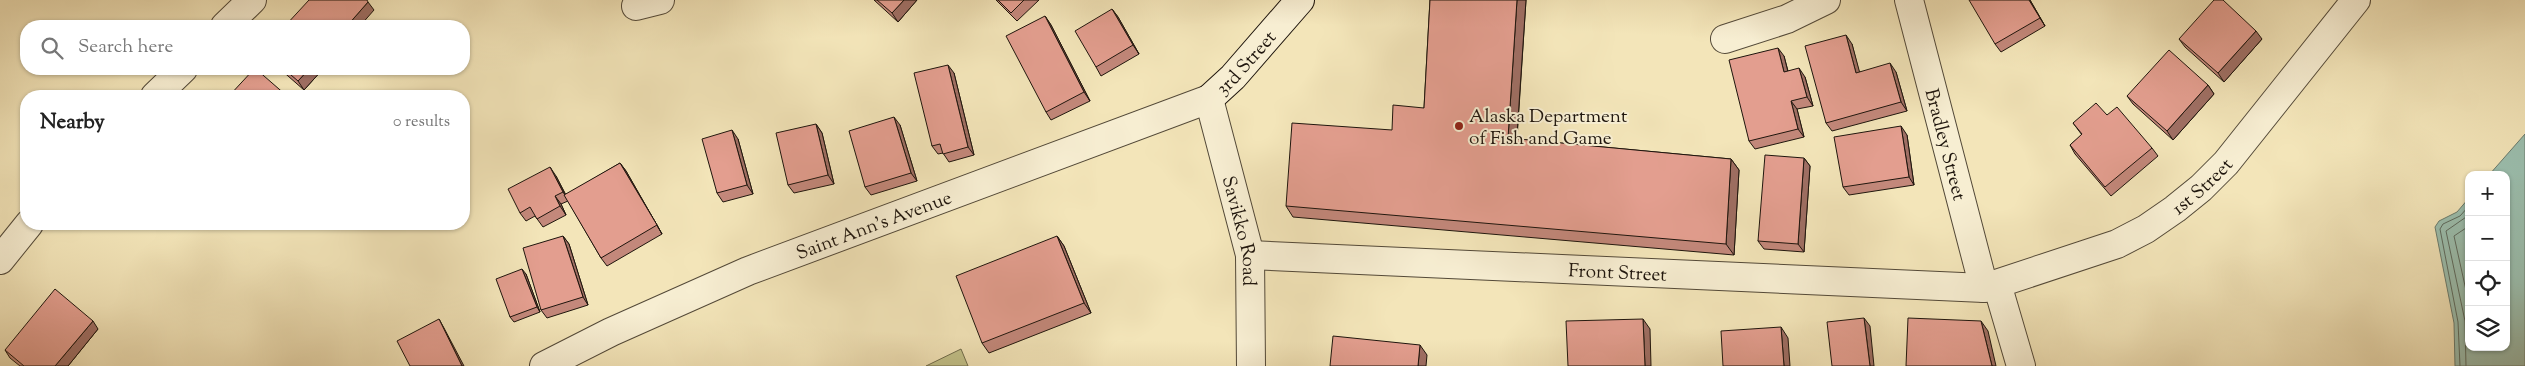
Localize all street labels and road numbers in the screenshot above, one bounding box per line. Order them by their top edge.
street label: 3rd Street [1211,25,1284,102]
street label: Bradley Street [1917,86,1972,204]
street label: 1st Street [2167,153,2241,222]
street label: Savikko Road [1214,173,1261,286]
street label: Saint Ann's Avenue [793,185,956,268]
street label: Front Street [1568,258,1668,290]

